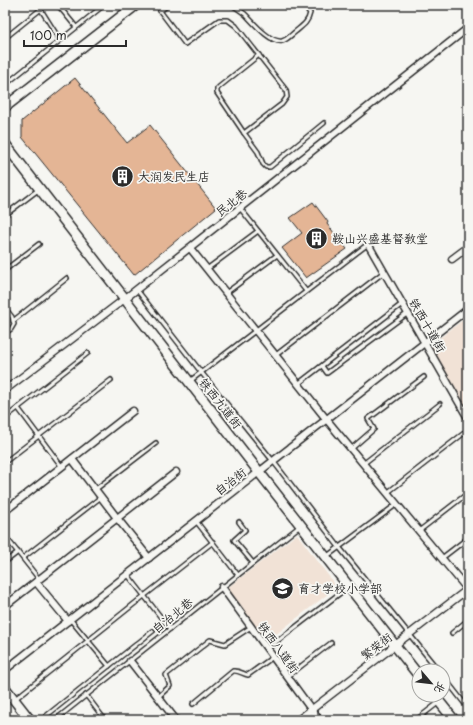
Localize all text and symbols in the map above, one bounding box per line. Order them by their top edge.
scale bar [24,22,126,48]
text: 100 m [30,26,67,44]
building icon: 大润发民生店 [109,163,135,189]
place label: 大润发民生店 [138,167,210,185]
street label: 民北巷 [211,184,251,220]
building icon: 鞍山兴盛基督教堂 [304,225,330,251]
place label: 鞍山兴盛基督教堂 [332,229,428,247]
street label: 铁西十道街 [405,295,451,355]
street label: 铁西九道街 [195,374,247,432]
street label: 自治街 [210,463,250,499]
school or university icon: 育才学校小学部 [269,575,295,601]
place label: 育才学校小学部 [298,579,382,597]
street label: 自治北巷 [148,593,196,637]
street label: 铁西八道街 [254,617,304,677]
street label: 繁荣街 [356,628,396,664]
north arrow [411,663,451,703]
text: 北 [430,679,450,697]

